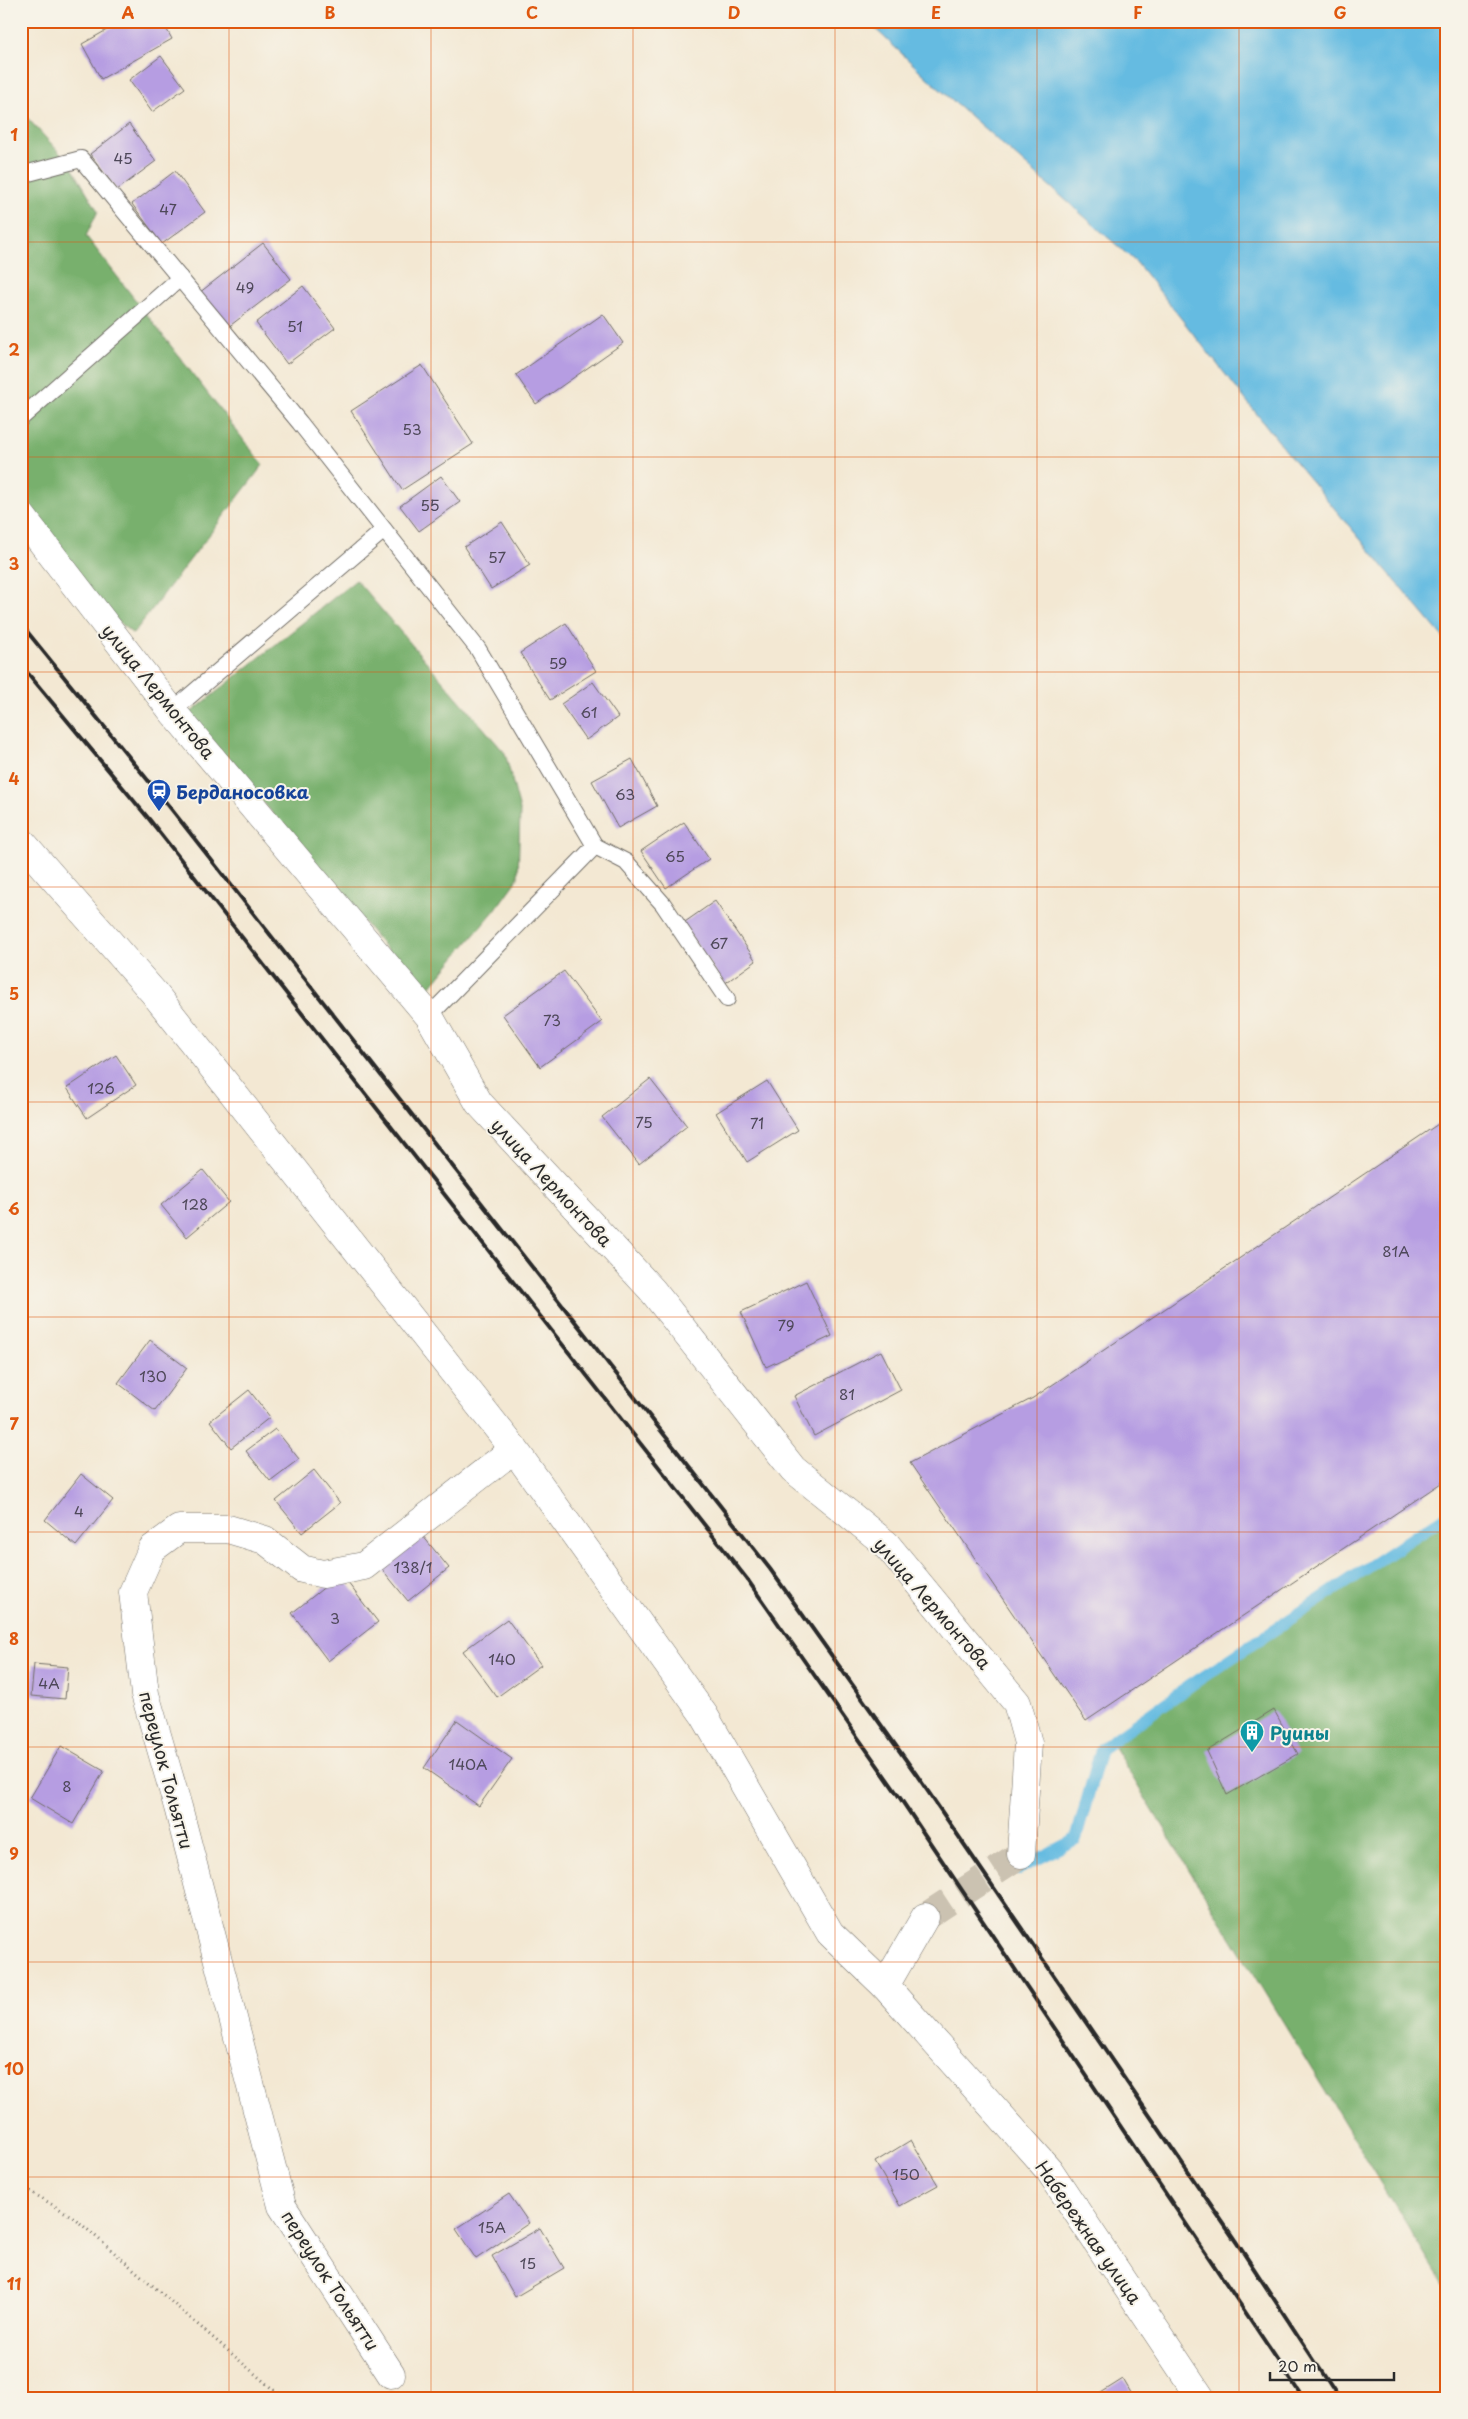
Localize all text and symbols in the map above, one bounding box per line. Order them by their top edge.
text: A [122,0,135,24]
text: B [325,0,336,24]
text: C [526,0,538,24]
text: D [728,0,740,24]
text: E [931,0,941,24]
text: F [1133,0,1143,24]
text: G [1333,0,1347,24]
text: 1 [10,122,18,146]
house number: 45 [113,146,133,169]
house number: 47 [159,197,177,220]
house number: 49 [236,275,254,298]
house number: 51 [287,314,303,337]
text: 2 [8,337,20,361]
house number: 53 [402,417,422,440]
house number: 55 [420,493,440,516]
house number: 57 [488,545,506,568]
text: 3 [9,551,19,575]
street label: улица Лермонтова [96,618,223,765]
house number: 59 [549,651,567,674]
house number: 61 [581,700,597,723]
text: 4 [9,766,20,790]
station icon: Берданосовка [146,778,172,812]
place label: Берданосовка [176,778,309,805]
house number: 63 [615,782,635,805]
house number: 65 [665,844,685,867]
house number: 67 [710,931,729,954]
text: 5 [9,981,19,1005]
house number: 73 [543,1008,561,1031]
house number: 126 [87,1076,115,1099]
house number: 75 [635,1110,653,1133]
house number: 71 [750,1111,764,1134]
street label: улица Лермонтова [485,1112,619,1253]
house number: 128 [182,1192,208,1215]
text: 6 [8,1196,20,1220]
house number: 81А [1382,1239,1410,1262]
house number: 79 [777,1313,795,1336]
house number: 130 [139,1364,167,1387]
house number: 81 [839,1382,855,1405]
text: 7 [9,1411,19,1435]
house number: 4 [74,1499,84,1522]
street label: улица Лермонтова [868,1531,999,1676]
house number: 138/1 [394,1555,432,1578]
house number: 3 [330,1606,340,1629]
text: 8 [9,1626,19,1650]
house number: 140 [488,1647,516,1670]
house number: 4А [38,1671,60,1694]
street label: переулок Тольятти [133,1688,201,1852]
building icon: Руины [1239,1719,1265,1753]
place label: Руины [1270,1719,1329,1746]
house number: 140А [448,1752,488,1775]
house number: 8 [62,1774,72,1797]
text: 9 [9,1841,19,1865]
text: 10 [4,2056,24,2080]
street label: Набережная улица [1029,2155,1149,2310]
house number: 150 [892,2162,920,2185]
street label: переулок Тольятти [275,2204,387,2356]
house number: 15А [478,2215,506,2238]
house number: 15 [520,2251,536,2274]
text: 11 [7,2271,21,2295]
scale bar [1270,2349,1394,2381]
text: 20 m [1278,2354,1317,2377]

